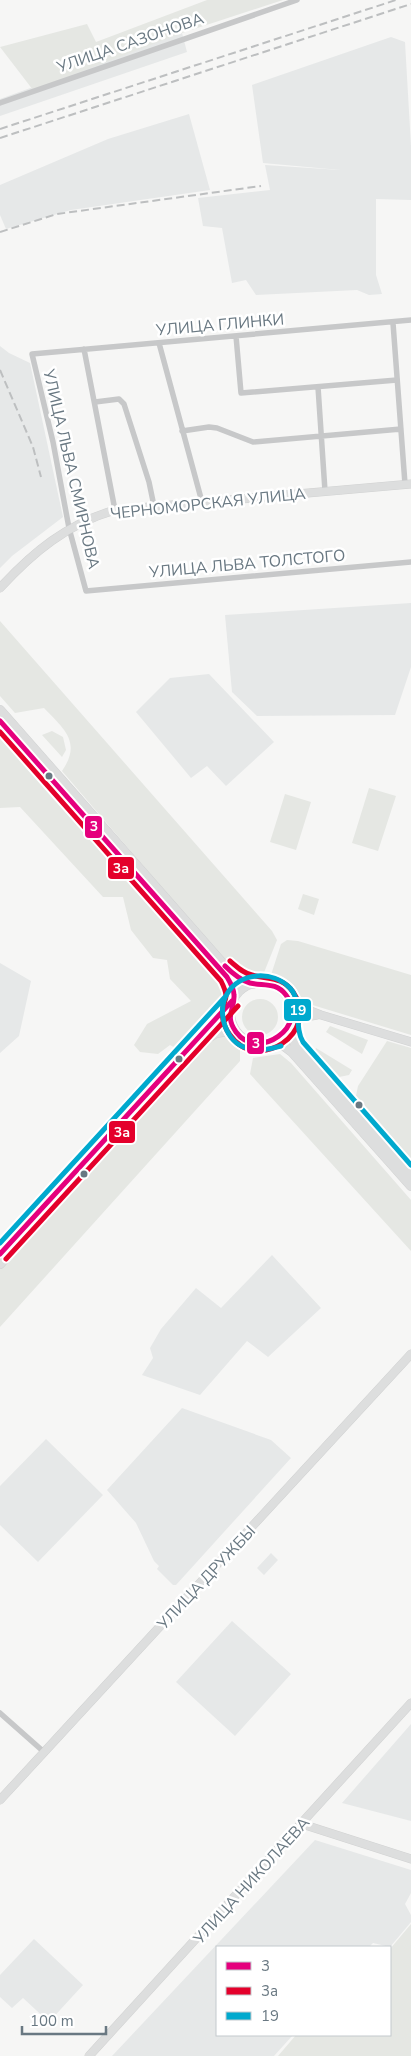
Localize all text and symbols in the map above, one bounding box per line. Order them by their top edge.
street label: УЛИЦА САЗОНОВА [53,7,207,79]
street label: УЛИЦА ГЛИНКИ [154,308,285,342]
street label: УЛИЦА ЛЬВА СМИРНОВА [37,366,105,572]
street label: ЧЕРНОМОРСКАЯ УЛИЦА [109,483,307,525]
street label: УЛИЦА ЛЬВА ТОЛСТОГО [147,544,346,584]
unlabelled marker [44,771,54,781]
line badge: 3 [84,815,103,839]
text: 3 [90,817,98,836]
line badge: 3а [107,856,135,880]
text: 3а [113,859,129,878]
line badge: 19 [283,998,312,1022]
text: 19 [290,1001,306,1020]
line badge: 3 [246,1031,265,1055]
text: 3 [252,1034,260,1053]
unlabelled marker [174,1054,184,1064]
unlabelled marker [354,1100,364,1110]
line badge: 3а [108,1120,136,1144]
text: 3а [114,1123,130,1142]
unlabelled marker [79,1169,89,1179]
street label: УЛИЦА ДРУЖБЫ [152,1521,261,1635]
street label: УЛИЦА НИКОЛАЕВА [188,1812,315,1950]
legend [216,1946,391,2036]
text: 3 [261,1956,270,1976]
text: 3а [261,1981,278,2001]
scale bar [22,2004,106,2036]
text: 19 [261,2006,279,2026]
text: 100 m [30,2011,74,2031]

